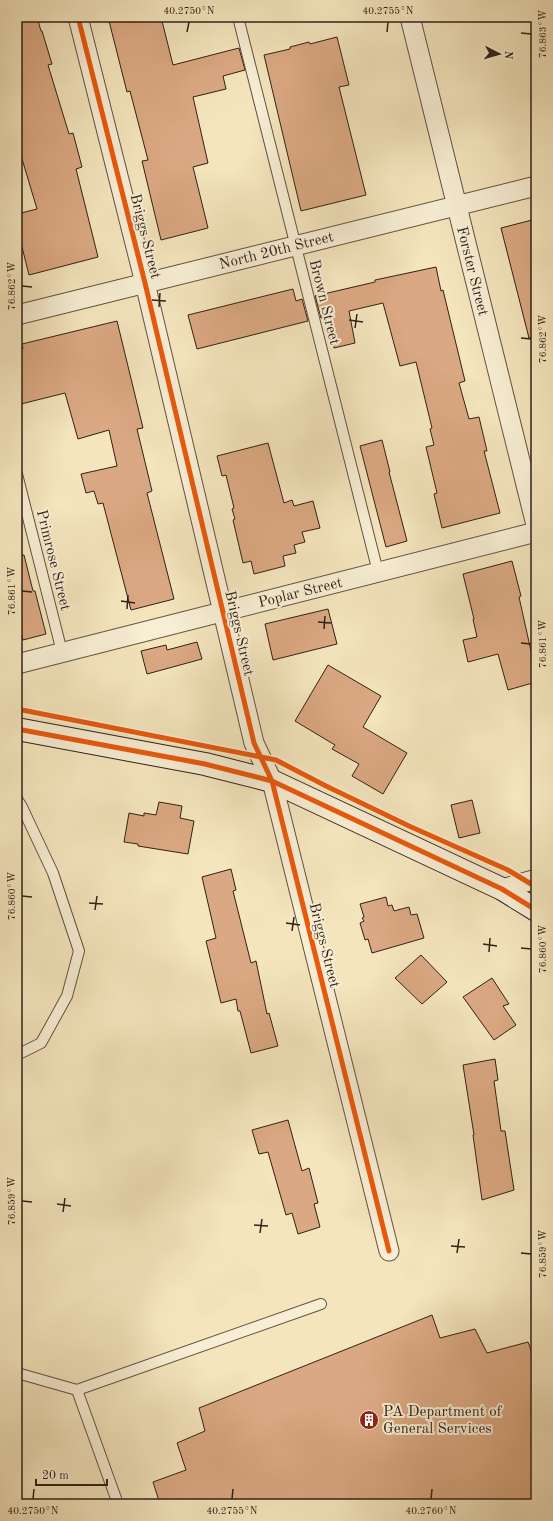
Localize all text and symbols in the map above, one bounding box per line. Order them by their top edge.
text: 40.2750°N [163,6,215,16]
text: 40.2755°N [362,6,414,16]
text: 76.863°W [538,10,548,58]
north arrow [479,34,519,74]
text: N [501,50,513,60]
street label: Briggs Street [127,192,162,280]
street label: Forster Street [453,225,490,318]
street label: North 20th Street [218,230,335,273]
street label: Brown Street [306,258,341,347]
text: 76.862°W [7,262,17,310]
text: 76.862°W [538,315,548,363]
street label: Primrose Street [33,508,72,612]
text: 76.861°W [7,567,17,615]
street label: Poplar Street [257,576,344,611]
street label: Briggs Street [221,589,256,678]
text: 76.861°W [538,620,548,668]
text: 76.860°W [7,872,17,920]
street label: Briggs Street [306,901,341,989]
text: 76.860°W [538,925,548,973]
text: 76.859°W [7,1177,17,1225]
text: 76.859°W [538,1230,548,1278]
place label: PA Department of General Services [383,1405,503,1437]
building icon: PA Department of General Services [358,1409,380,1431]
scale bar [36,1461,107,1487]
text: 20 m [42,1470,69,1482]
text: 40.2750°N [7,1506,59,1516]
text: 40.2755°N [206,1506,258,1516]
text: 40.2760°N [405,1506,457,1516]

